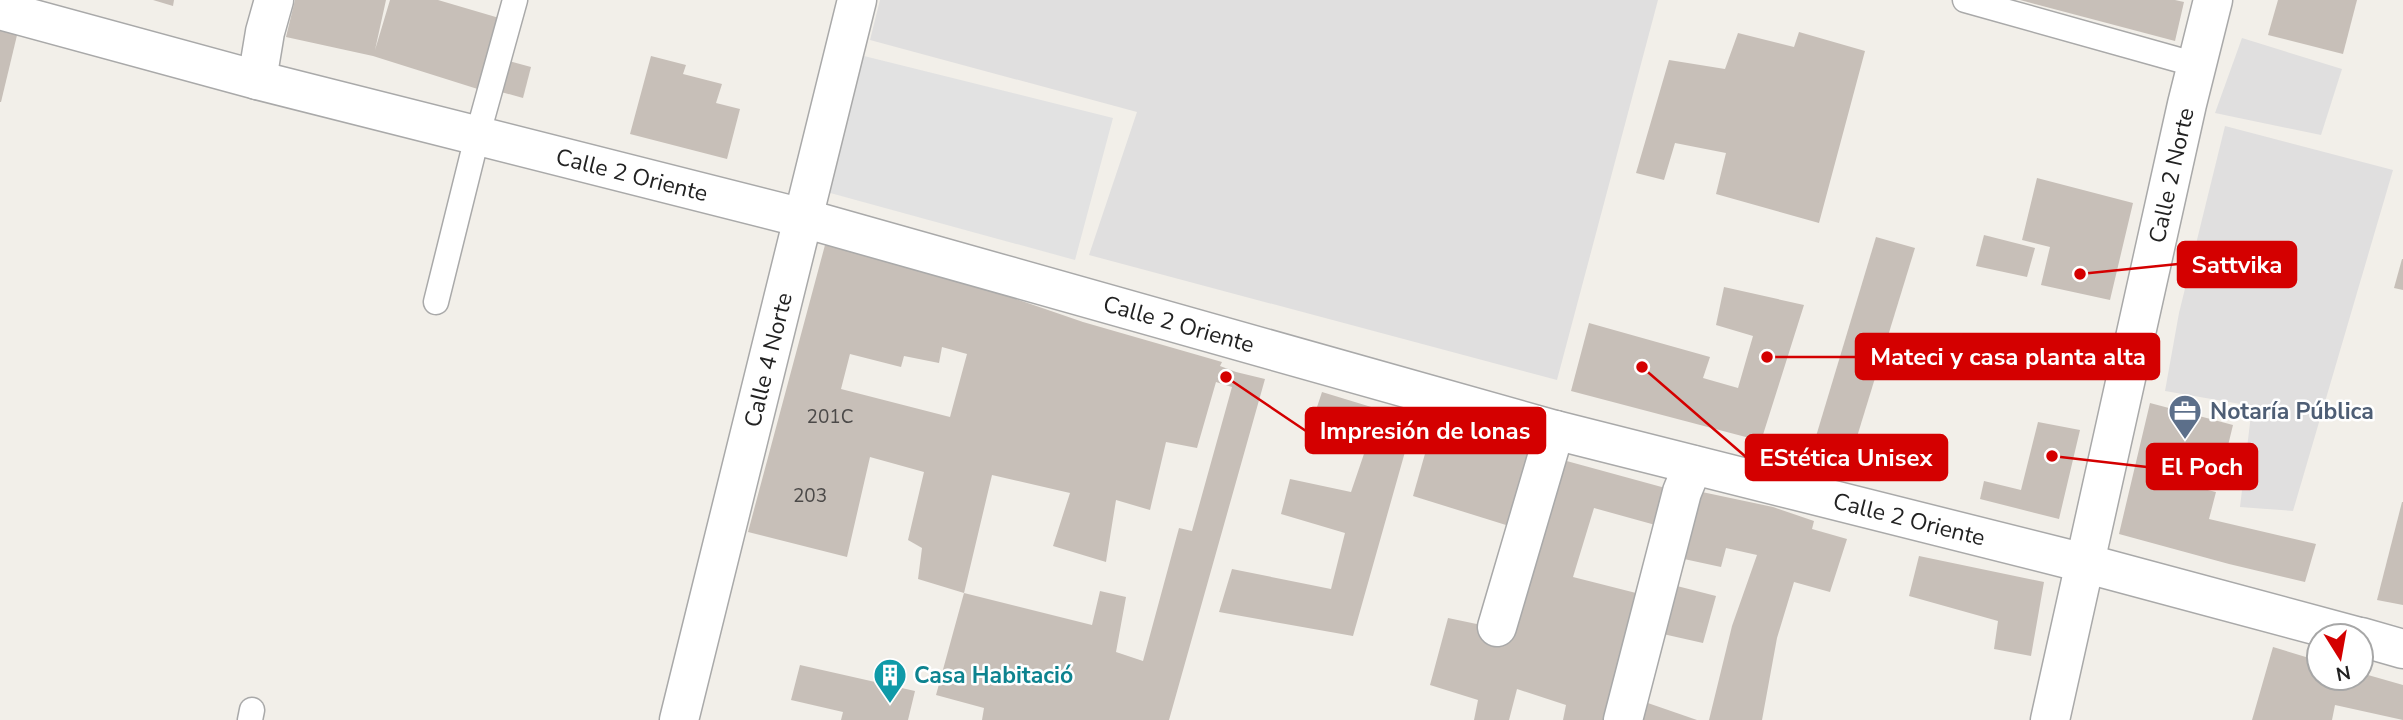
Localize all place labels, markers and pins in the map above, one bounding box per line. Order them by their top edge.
callout: Sattvika [2178,242,2296,287]
callout: Mateci y casa planta alta [1856,334,2159,379]
office icon: Notaría Pública [2166,392,2204,441]
place label: Notaría Pública [2210,396,2374,427]
callout: Impresión de lonas [1306,408,1545,453]
callout: EStética Unisex [1746,435,1947,480]
callout: El Poch [2147,444,2257,489]
building icon: Casa Habitació [871,656,909,705]
place label: Casa Habitació [914,660,1073,691]

